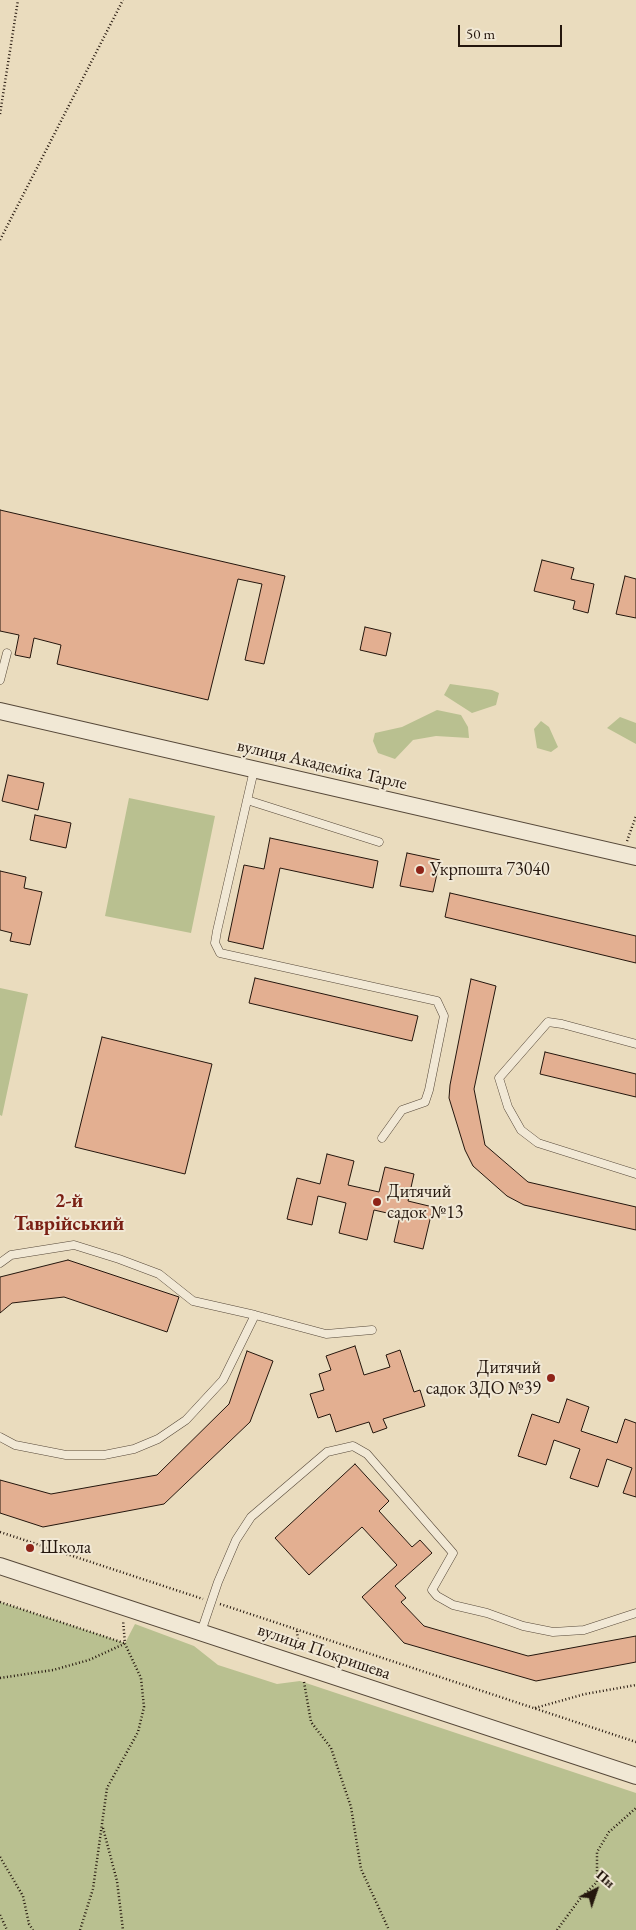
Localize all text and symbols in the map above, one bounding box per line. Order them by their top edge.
scale bar [461,15,565,47]
text: 50 m [466,24,495,43]
street label: вулиця Академіка Тарле [235,735,409,795]
place label: Укрпошта 73040 [430,859,550,881]
marker: Укрпошта 73040 [414,864,426,876]
place label: Дитячий садок №13 [387,1181,463,1224]
district label: 2-й Таврійський [14,1190,124,1237]
marker: Дитячий садок №13 [371,1196,383,1208]
place label: Дитячий садок ЗДО №39 [426,1357,541,1400]
marker: Дитячий садок ЗДО №39 [545,1372,557,1384]
place label: Школа [40,1537,91,1559]
marker: Школа [24,1542,36,1554]
street label: вулиця Покришева [255,1619,393,1685]
north arrow [571,1865,621,1915]
text: Пн [593,1866,619,1892]

